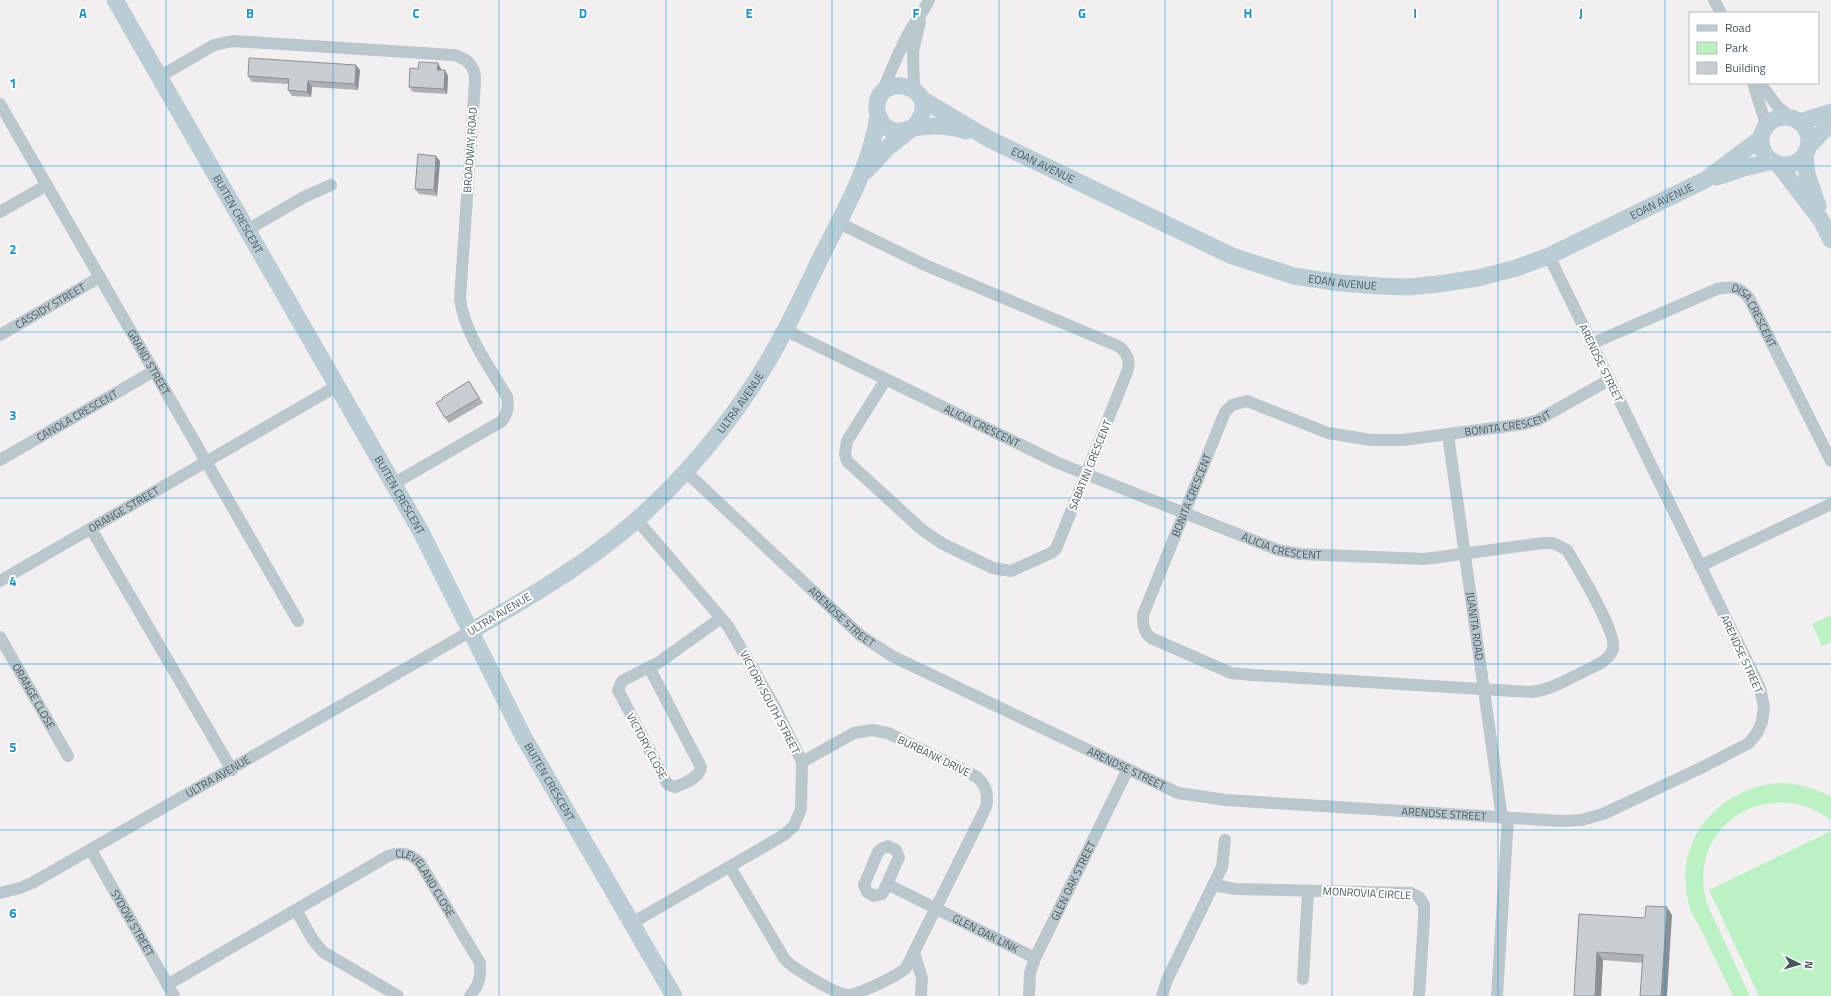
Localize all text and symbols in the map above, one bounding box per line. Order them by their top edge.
text: A [79,3,87,23]
text: B [246,3,254,23]
text: C [412,3,420,23]
text: D [579,3,587,23]
text: E [745,3,753,23]
text: F [913,3,920,23]
text: G [1078,3,1086,23]
text: H [1244,3,1252,23]
text: I [1413,3,1417,23]
text: J [1579,3,1583,23]
legend [1689,12,1819,84]
text: Road [1725,18,1751,37]
text: Park [1725,38,1748,57]
text: Building [1725,58,1766,77]
text: 1 [9,73,17,93]
street label: BROADWAY ROAD [459,107,481,193]
street label: EOAN AVENUE [1009,143,1078,187]
street label: BUITEN CRESCENT [209,172,267,257]
street label: EOAN AVENUE [1627,179,1696,223]
text: 2 [9,239,17,259]
street label: EOAN AVENUE [1307,270,1378,294]
street label: CASSIDY STREET [12,279,88,333]
street label: DISA CRESCENT [1730,279,1781,350]
street label: ARENDSE STREET [1575,321,1627,405]
street label: GRAND STREET [124,326,174,398]
street label: ULTRA AVENUE [713,368,768,437]
street label: CANOLA CRESCENT [33,386,121,445]
street label: ALICIA CRESCENT [941,401,1023,451]
text: 3 [9,405,17,425]
street label: BONITA CRESCENT [1463,406,1554,440]
street label: SABATINI CRESCENT [1065,417,1116,513]
street label: BONITA CRESCENT [1167,451,1216,539]
street label: BUITEN CRESCENT [371,453,429,537]
street label: ORANGE STREET [85,482,162,536]
street label: ALICIA CRESCENT [1239,528,1322,563]
text: 4 [9,571,17,591]
street label: ARENDSE STREET [805,582,878,651]
street label: ULTRA AVENUE [464,589,534,639]
street label: JUANITA ROAD [1462,591,1488,661]
street label: ARENDSE STREET [1717,612,1767,696]
street label: VICTORY SOUTH STREET [736,647,804,757]
street label: ORANGE CLOSE [9,660,59,732]
street label: VICTORY CLOSE [623,710,671,782]
street label: BURBANK DRIVE [895,731,973,781]
text: 5 [9,737,17,757]
street label: BUITEN CRESCENT [521,740,579,824]
street label: ARENDSE STREET [1085,743,1168,794]
street label: ULTRA AVENUE [183,751,253,801]
street label: ARENDSE STREET [1401,803,1487,824]
street label: GLEN OAK STREET [1047,838,1100,923]
street label: CLEVELAND CLOSE [395,845,458,920]
street label: MONROVIA CIRCLE [1322,883,1412,903]
street label: SYDOW STREET [107,887,158,960]
text: 6 [9,903,17,923]
street label: GLEN OAK LINK [950,910,1022,957]
north arrow [1779,944,1819,984]
text: N [1801,960,1817,969]

